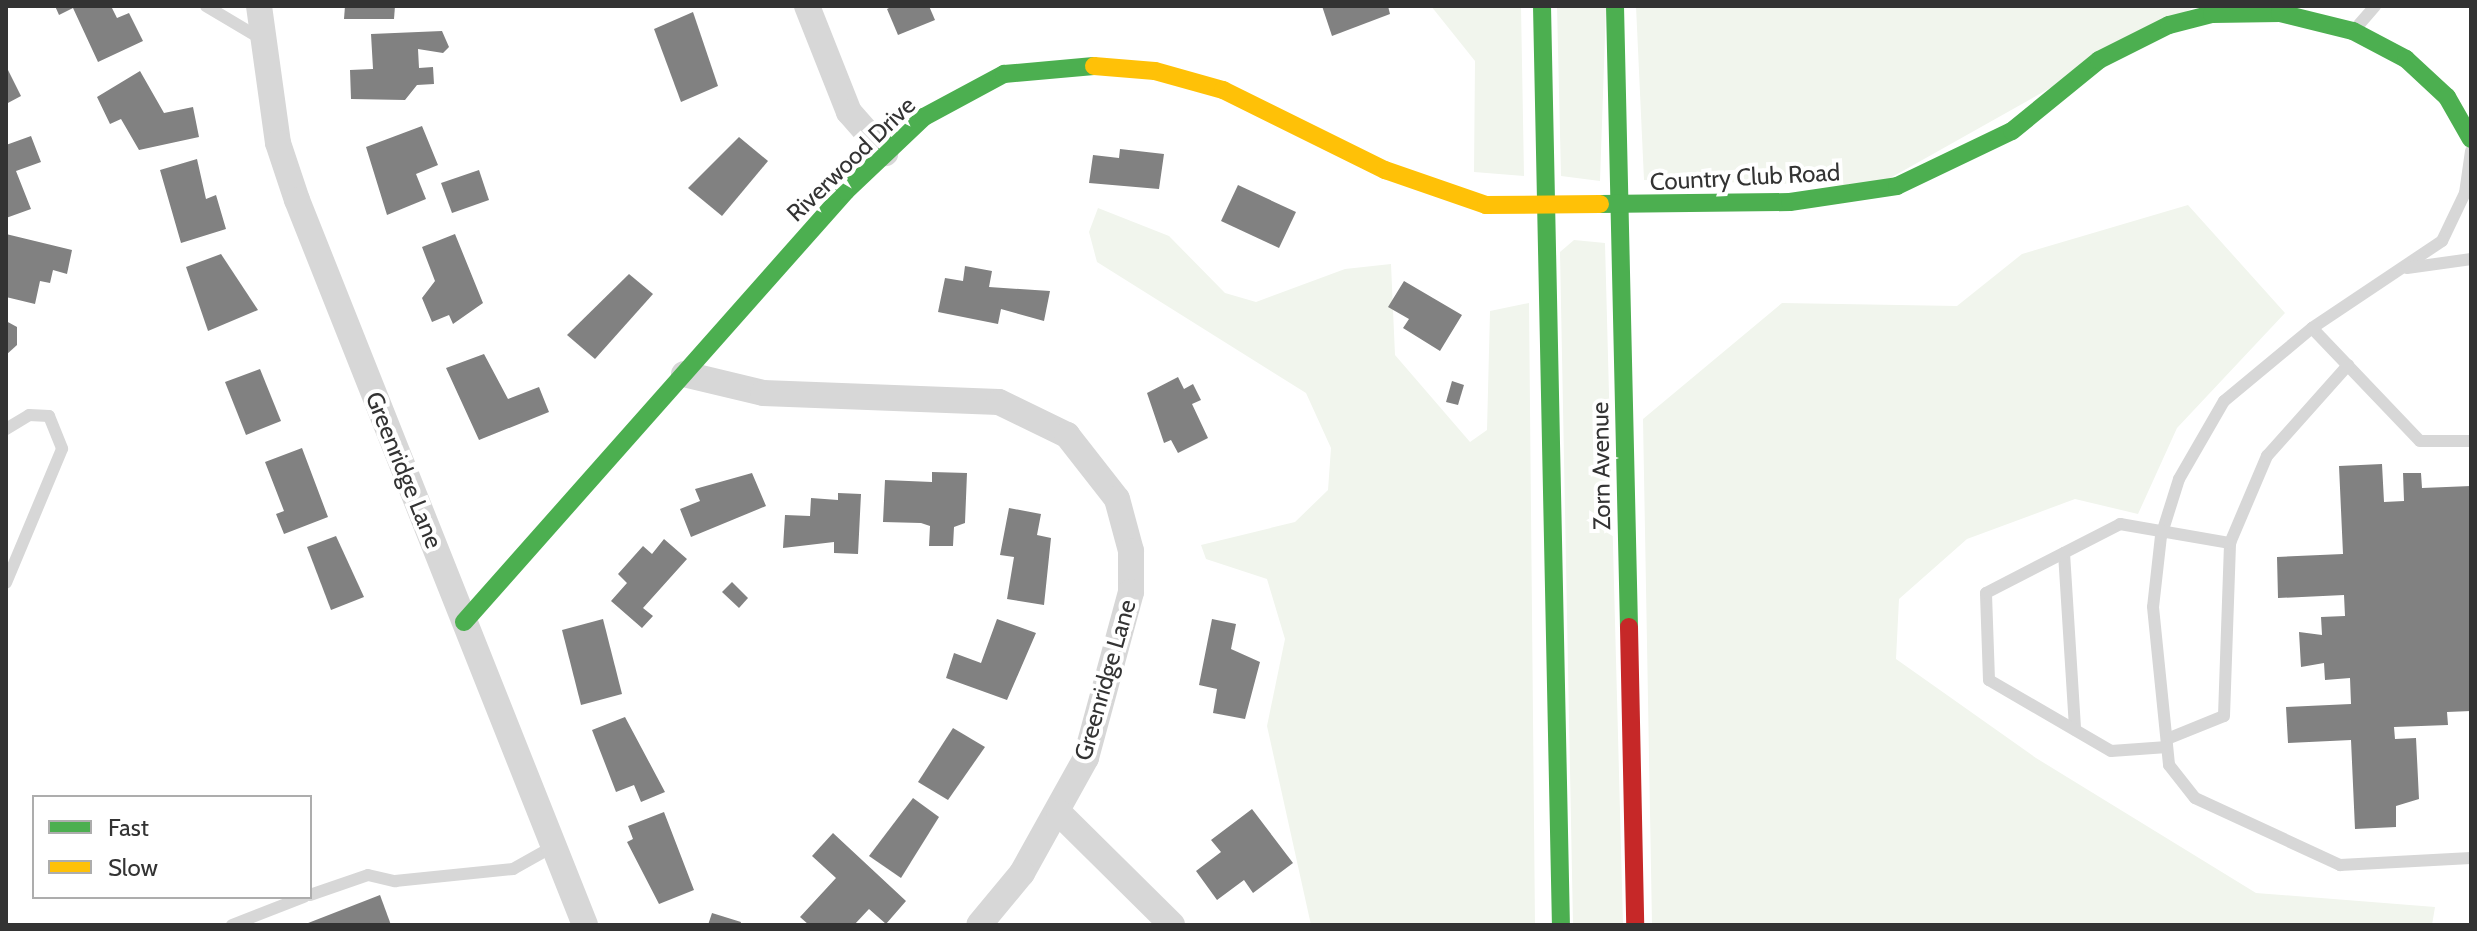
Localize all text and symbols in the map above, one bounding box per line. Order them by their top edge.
street label: Riverwood Drive [781,91,921,227]
street label: Country Club Road [1649,158,1841,196]
street label: Greenridge Lane [360,388,448,552]
street label: Zorn Avenue [1585,402,1617,530]
street label: Greenridge Lane [1068,596,1142,764]
legend [32,795,312,899]
text: Fast [108,813,149,842]
text: Slow [108,853,158,882]

